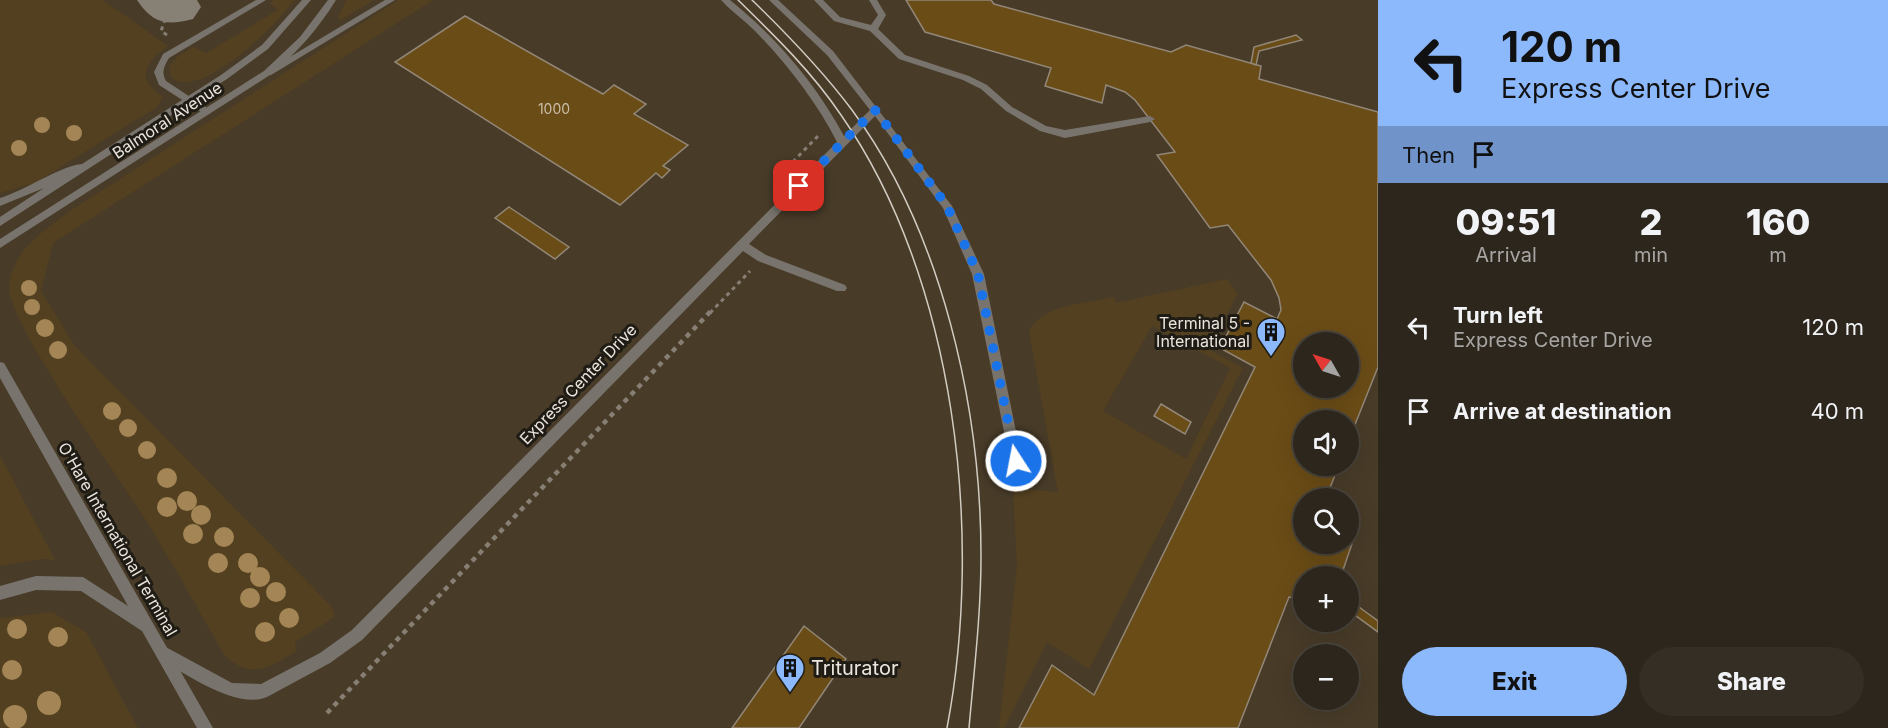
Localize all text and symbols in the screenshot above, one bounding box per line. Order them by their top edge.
text: 120 m [1501,21,1622,72]
icon: left [1402,24,1480,102]
text: Express Center Drive [1501,72,1771,105]
street label: Balmoral Avenue [108,77,226,163]
house number: 1000 [538,100,570,117]
icon: arrive [1467,138,1500,171]
text: Then [1402,142,1455,168]
pin [773,160,824,211]
icon: arrive [782,169,815,202]
text: 09:51 [1456,200,1556,244]
text: 2 [1640,200,1663,244]
text: 160 [1746,200,1810,244]
text: Arrival [1475,243,1537,267]
text: min [1634,243,1668,267]
text: m [1769,243,1787,267]
text: Turn left [1453,302,1543,328]
icon: left [1402,311,1435,344]
place label: Terminal 5 - International [1156,313,1250,351]
text: 120 m [1802,314,1864,340]
building icon: Terminal 5 - International [1255,316,1287,358]
street label: Express Center Drive [515,320,641,448]
text: Express Center Drive [1453,328,1653,352]
north arrow [1293,332,1359,398]
map controls [1293,332,1359,710]
icon: arrive [1402,395,1435,428]
text: Arrive at destination [1453,398,1672,424]
text: 40 m [1810,398,1864,424]
button: sound [1293,410,1359,476]
position arrow [984,429,1048,493]
street label: O'Hare International Terminal [54,438,182,640]
button: search [1293,488,1359,554]
button: + [1293,566,1359,632]
button: − [1293,644,1359,710]
button: Exit [1402,647,1627,716]
button: Share [1639,647,1864,716]
building icon: Triturator [774,652,806,694]
place label: Triturator [811,656,899,680]

